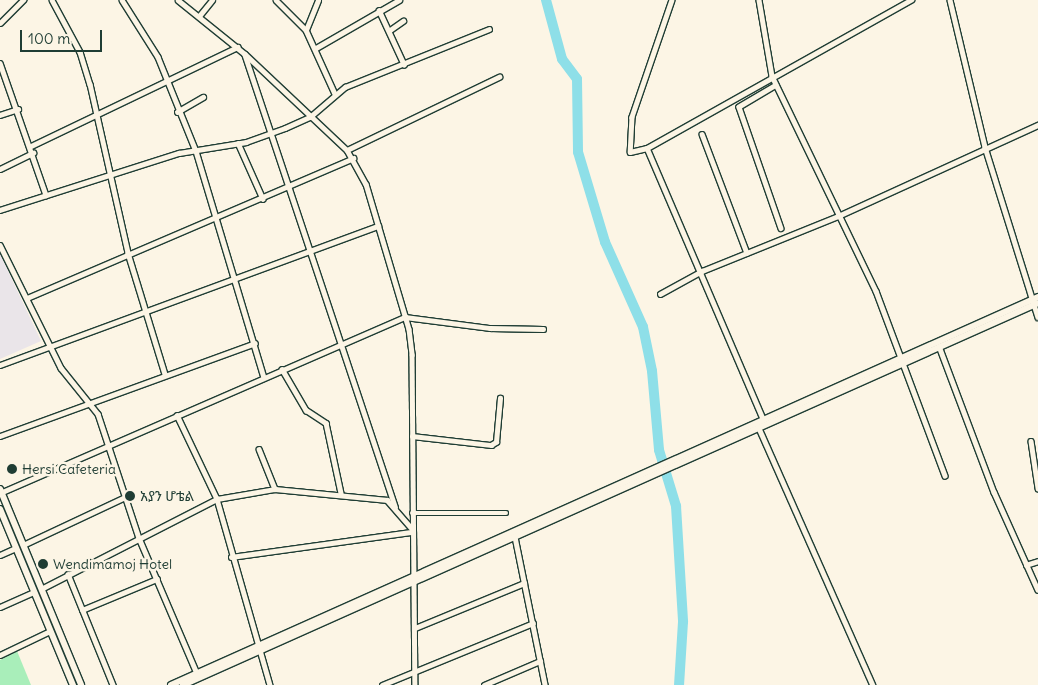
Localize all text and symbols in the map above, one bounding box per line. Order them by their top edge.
scale bar [22,20,105,52]
text: 100 m [28,29,70,48]
place label: Hersi Cafeteria [22,461,116,477]
marker: Hersi Cafeteria [6,463,18,475]
place label: አያን ሆቴል [140,488,194,504]
marker: አያን ሆቴል [124,490,136,502]
place label: Wendimamoj Hotel [53,556,172,572]
marker: Wendimamoj Hotel [37,558,49,570]

